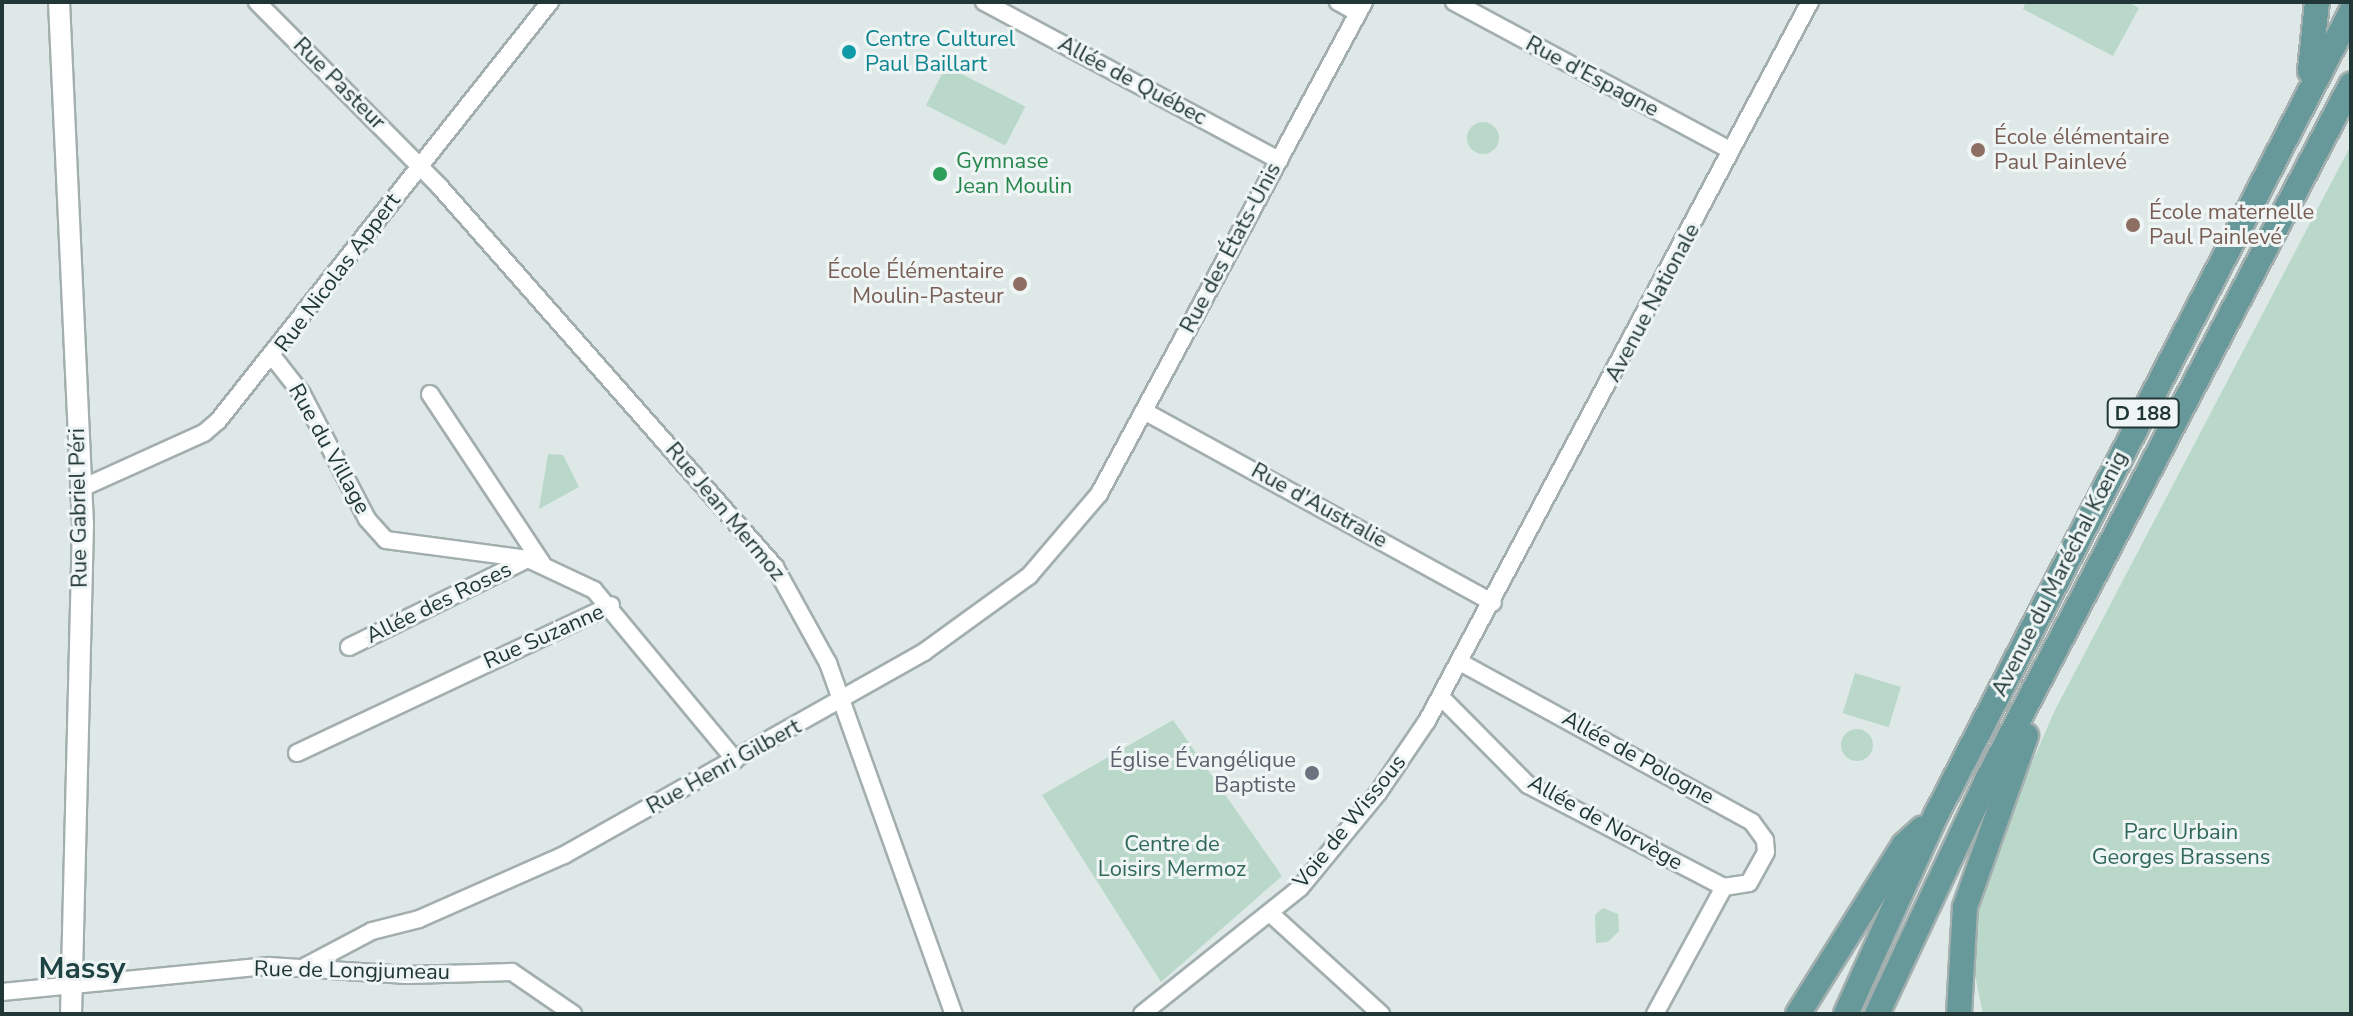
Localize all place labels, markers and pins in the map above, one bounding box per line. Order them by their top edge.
place label: Centre Culturel Paul Baillart [865,26,1015,78]
marker: Centre Culturel Paul Baillart [840,43,858,61]
place label: École élémentaire Paul Painlevé [1994,124,2169,176]
marker: École élémentaire Paul Painlevé [1969,141,1987,159]
place label: Gymnase Jean Moulin [956,148,1072,200]
marker: Gymnase Jean Moulin [931,165,949,183]
place label: École maternelle Paul Painlevé [2149,199,2314,250]
marker: École maternelle Paul Painlevé [2124,216,2142,234]
place label: École Élémentaire Moulin-Pasteur [827,258,1004,310]
marker: École Élémentaire Moulin-Pasteur [1011,275,1029,293]
place label: Église Évangélique Baptiste [1110,747,1296,798]
marker: Église Évangélique Baptiste [1303,764,1321,782]

